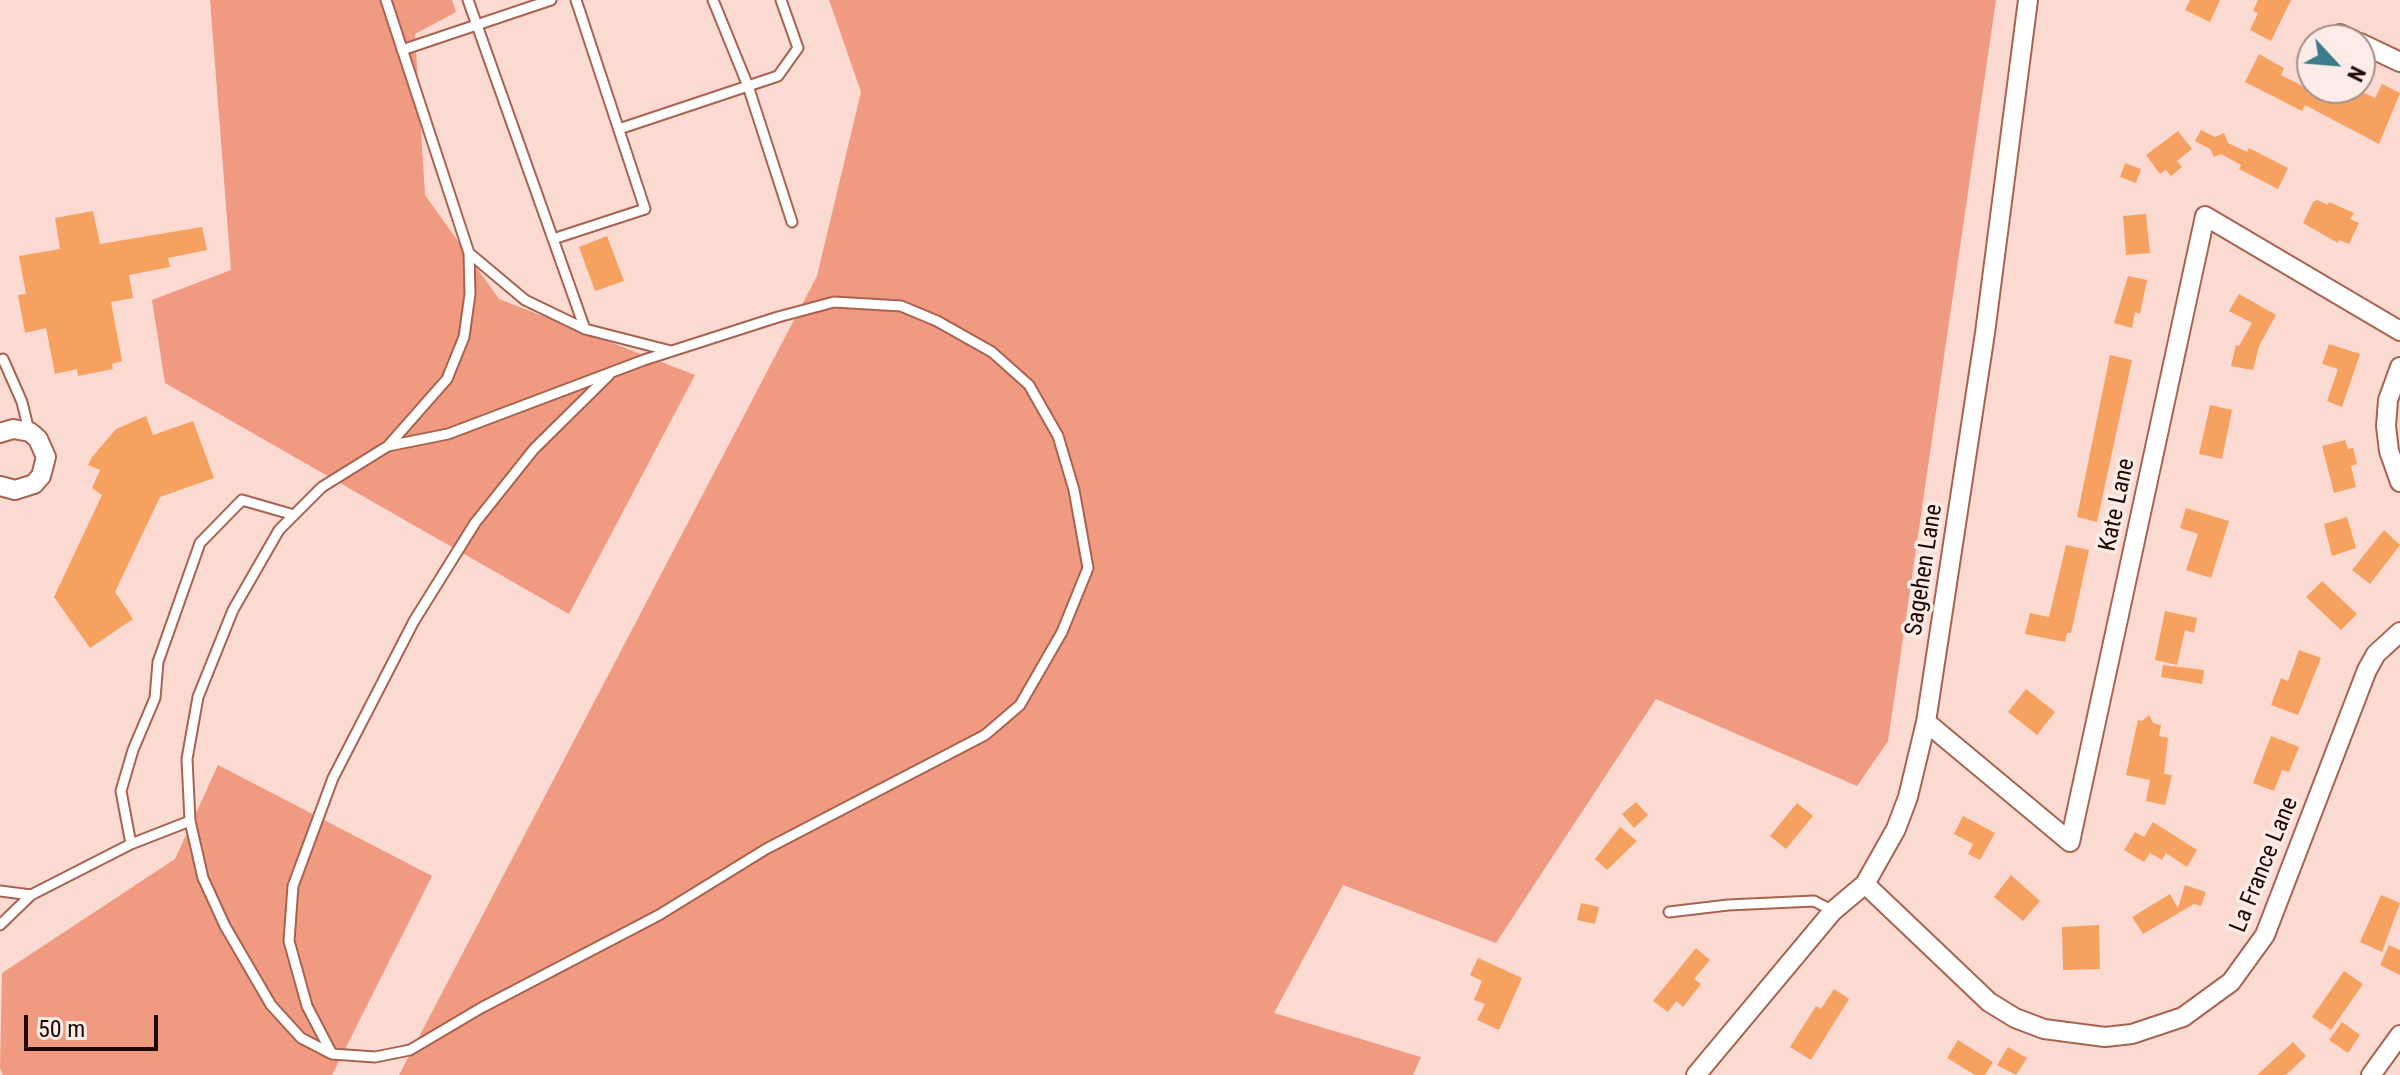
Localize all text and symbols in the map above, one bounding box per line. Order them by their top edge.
north arrow [2296,24,2376,104]
text: N [2342,62,2370,85]
street label: Kate Lane [2094,456,2142,554]
street label: Sagehen Lane [1900,502,1950,638]
street label: La France Lane [2225,793,2305,937]
scale bar [28,999,162,1049]
text: 50 m [38,1015,85,1043]

